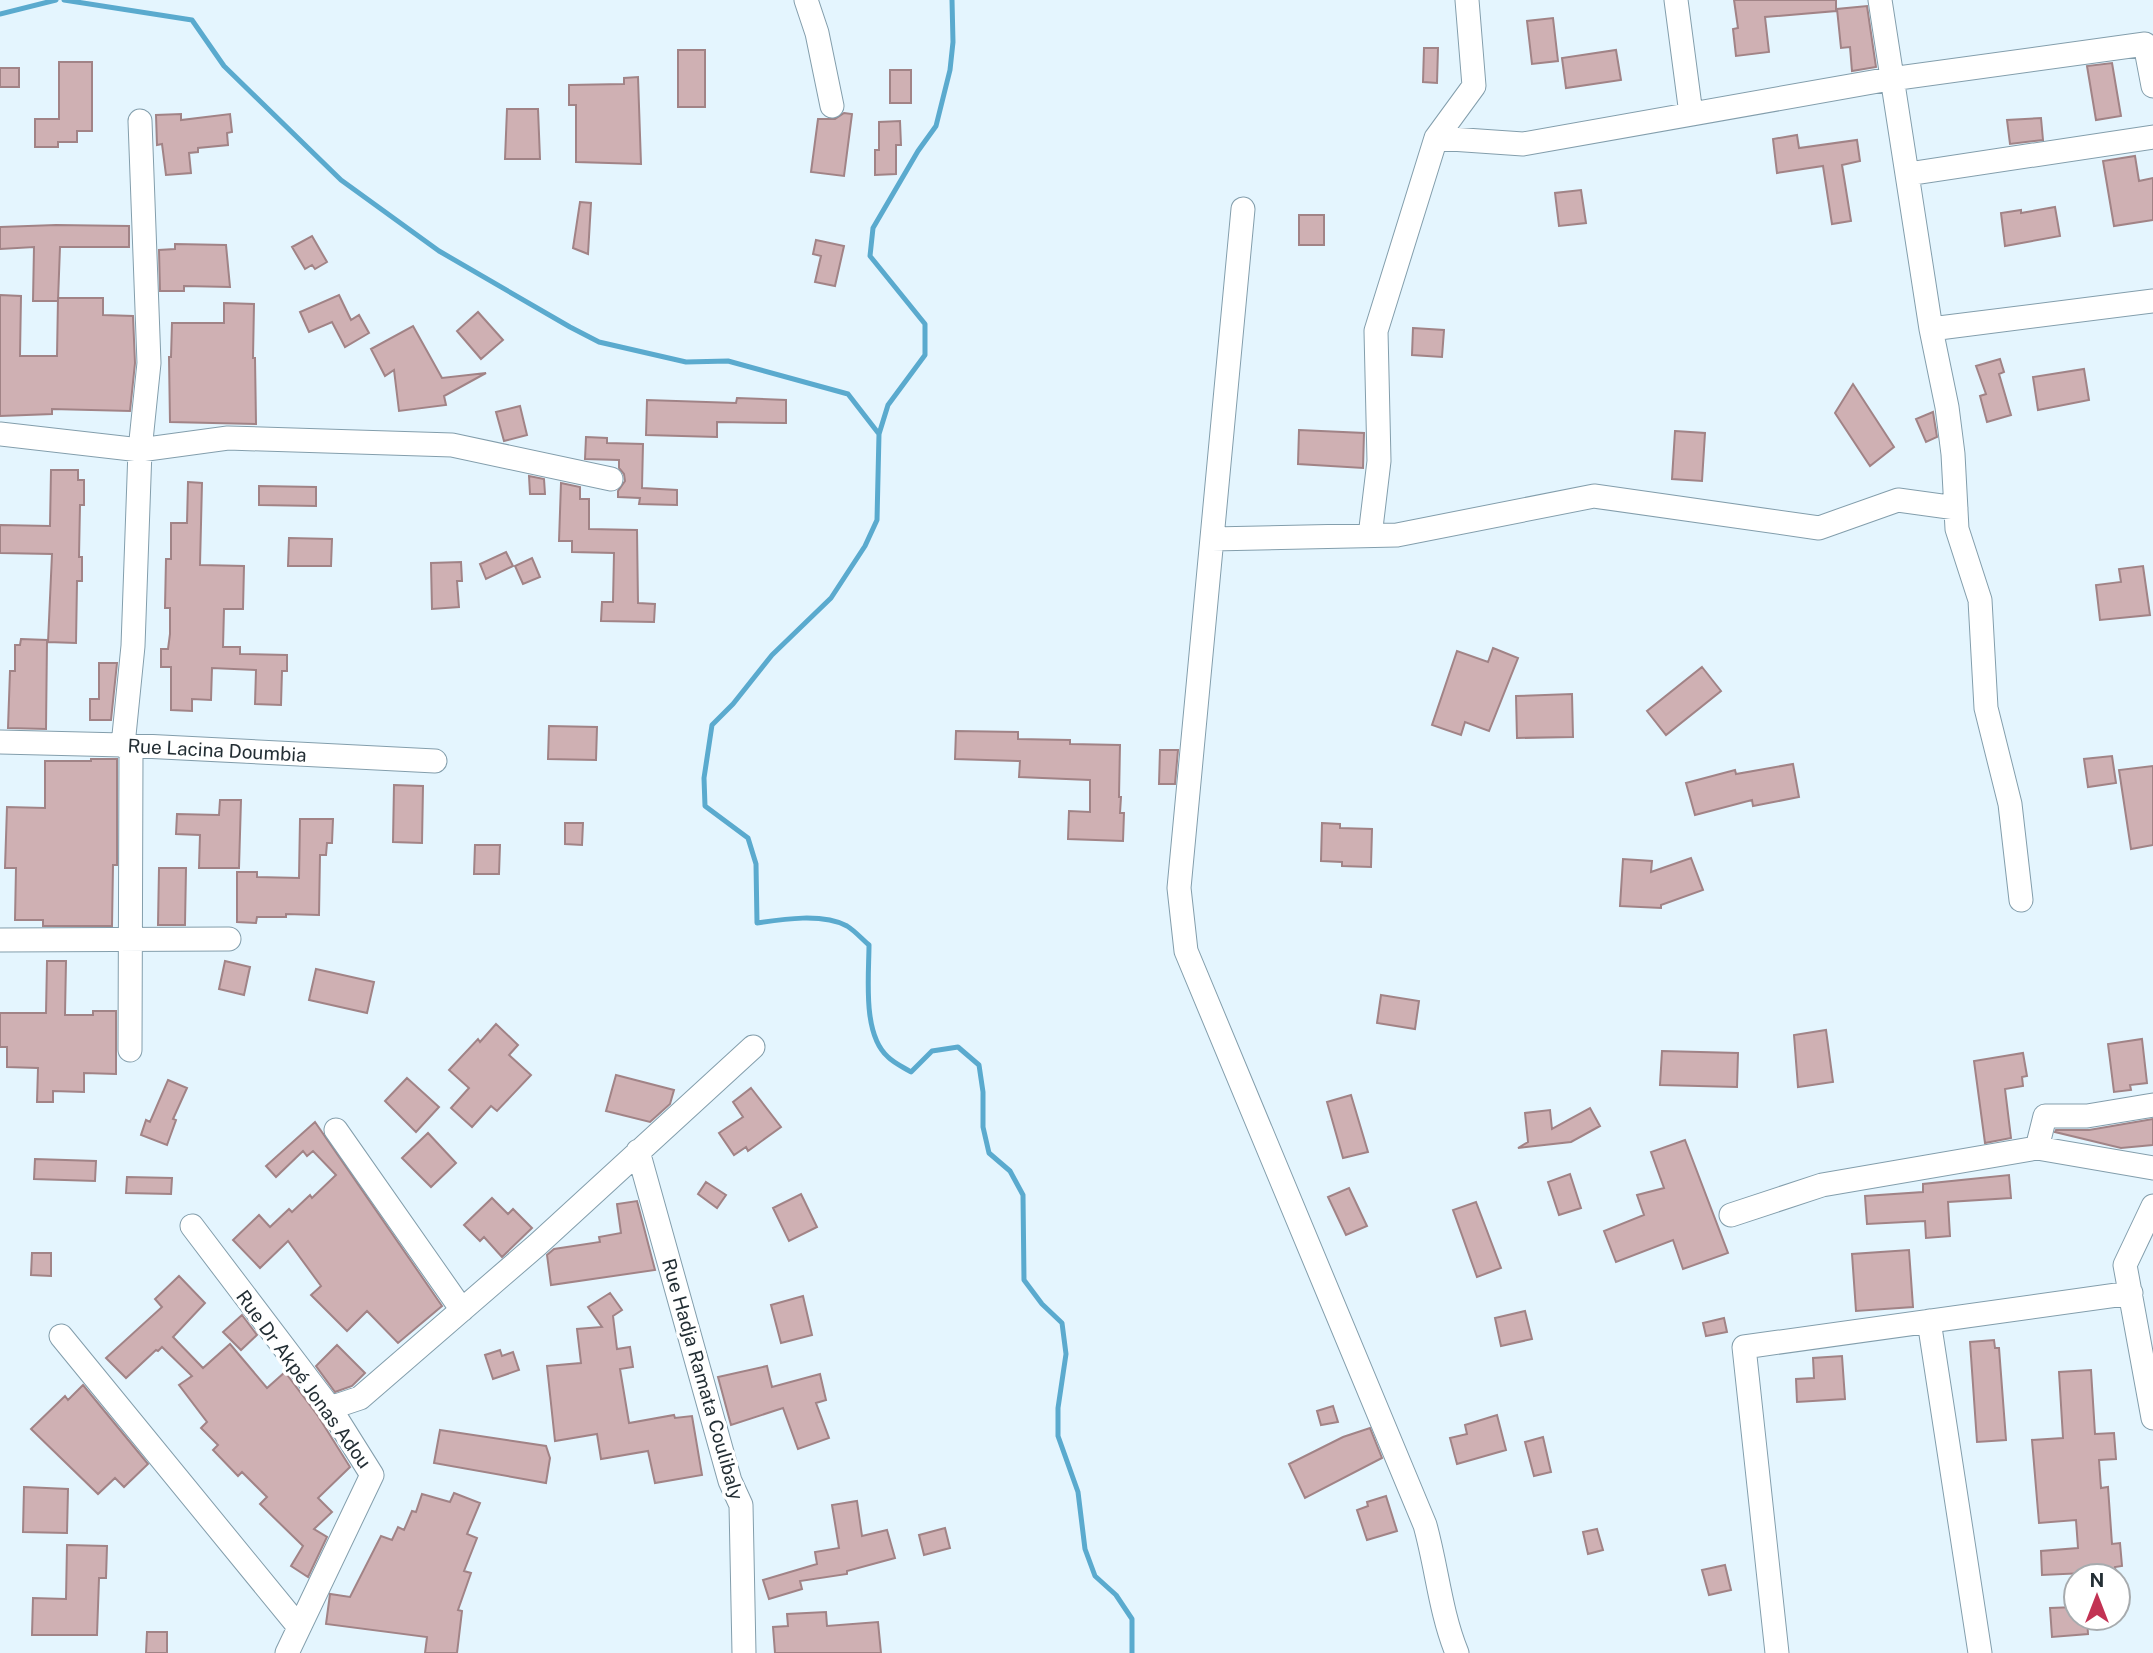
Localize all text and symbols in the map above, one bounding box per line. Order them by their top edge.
street label: Rue Lacina Doumbia [127,734,307,766]
street label: Rue Hadja Ramata Coulibaly [658,1256,748,1502]
street label: Rue Dr Akpé Jonas Adou [232,1286,376,1472]
north arrow [2062,1562,2132,1632]
text: N [2090,1569,2104,1591]

